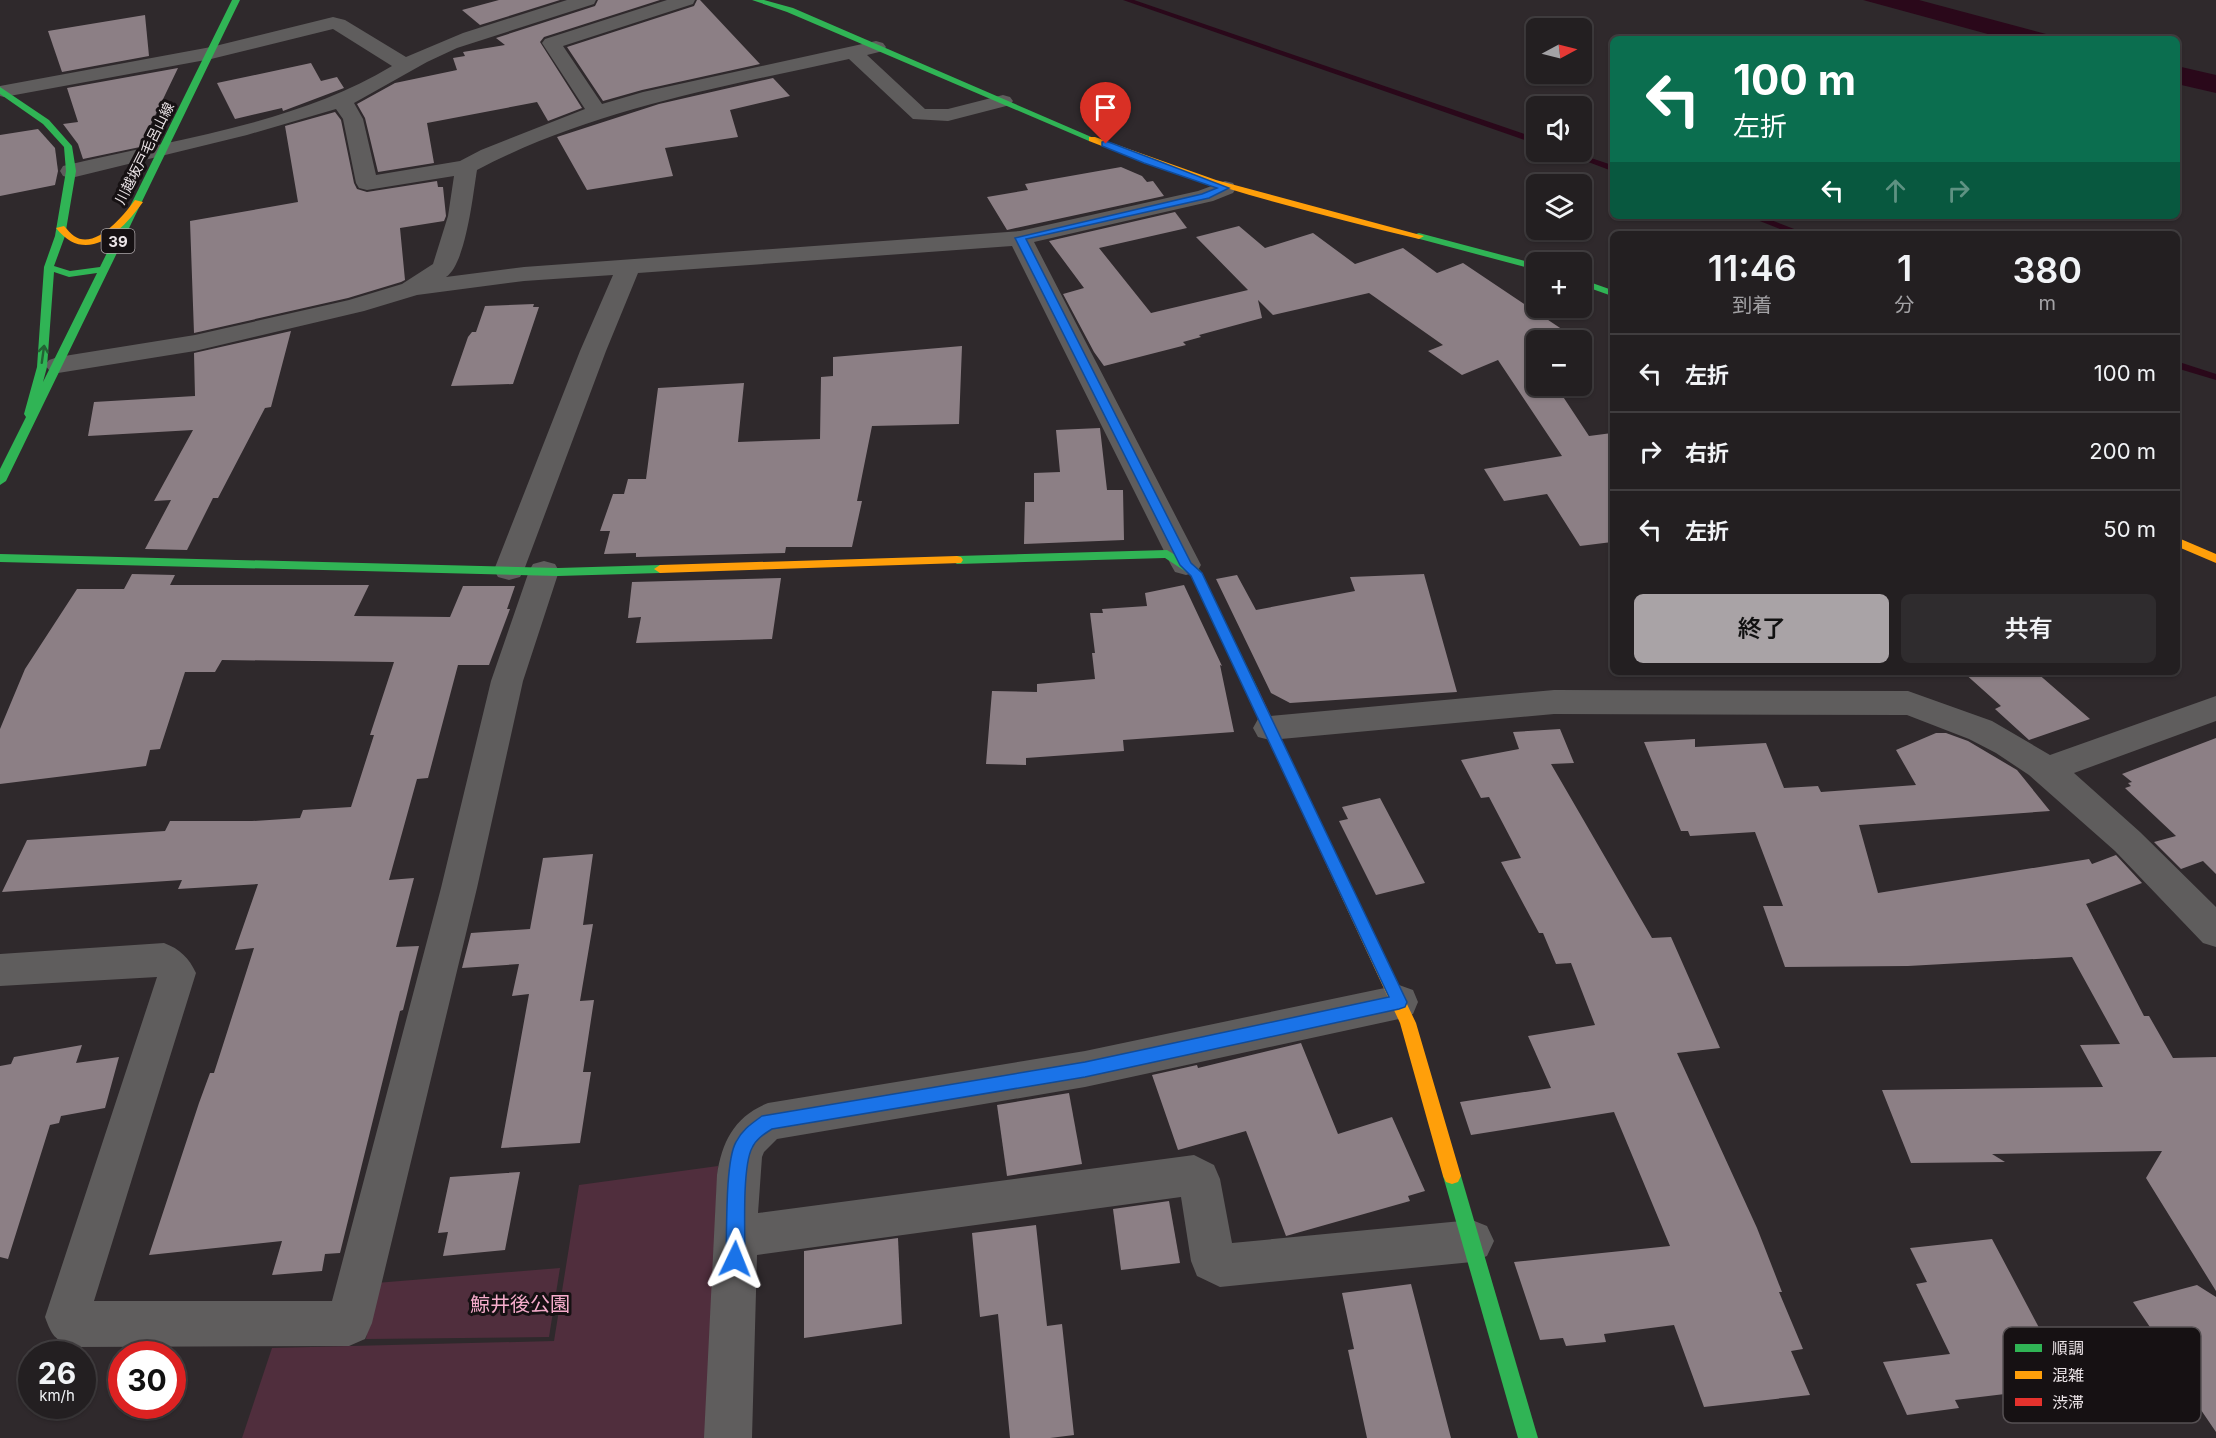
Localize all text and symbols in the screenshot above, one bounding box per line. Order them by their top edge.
north arrow [1526,18,1592,84]
map controls [1526,18,1592,396]
text: 100 m [1733,54,1856,105]
icon: left [1634,60,1712,138]
pin [1080,82,1131,144]
icon: arrive [1089,91,1122,124]
button: sound [1526,96,1592,162]
street label: 川越坂戸毛呂山線 [111,99,177,207]
text: 左折 [1733,110,1787,143]
button: layers [1526,174,1592,240]
icon: left [1816,174,1849,207]
icon: ahead [1879,174,1912,207]
icon: right [1942,174,1975,207]
road number: 39 [102,229,134,253]
text: 11:46 [1708,246,1797,290]
text: 1 [1897,246,1912,290]
text: 380 [2012,248,2082,292]
button: + [1526,252,1592,318]
text: m [2039,291,2056,315]
text: 到着 [1732,293,1772,317]
text: 分 [1895,293,1915,317]
button: − [1526,330,1592,396]
one-way arrow [38,345,49,365]
icon: left [1634,357,1667,390]
text: 100 m [2094,360,2156,386]
text: 左折 [1685,362,1729,388]
icon: right [1634,435,1667,468]
text: 200 m [2089,438,2156,464]
text: 右折 [1685,440,1729,466]
icon: left [1634,513,1667,546]
text: 50 m [2103,516,2156,542]
text: 左折 [1685,518,1729,544]
button: 終了 [1634,594,1889,663]
button: 共有 [1901,594,2156,663]
position arrow [703,1227,767,1291]
park label: 鯨井後公園 [470,1292,570,1316]
legend [2003,1327,2201,1423]
text: 順調 [2052,1338,2084,1358]
speed limit sign: 30 [108,1341,186,1419]
text: 26 [38,1355,76,1391]
text: 混雑 [2052,1365,2084,1385]
text: km/h [39,1386,75,1405]
text: 渋滞 [2052,1392,2084,1412]

